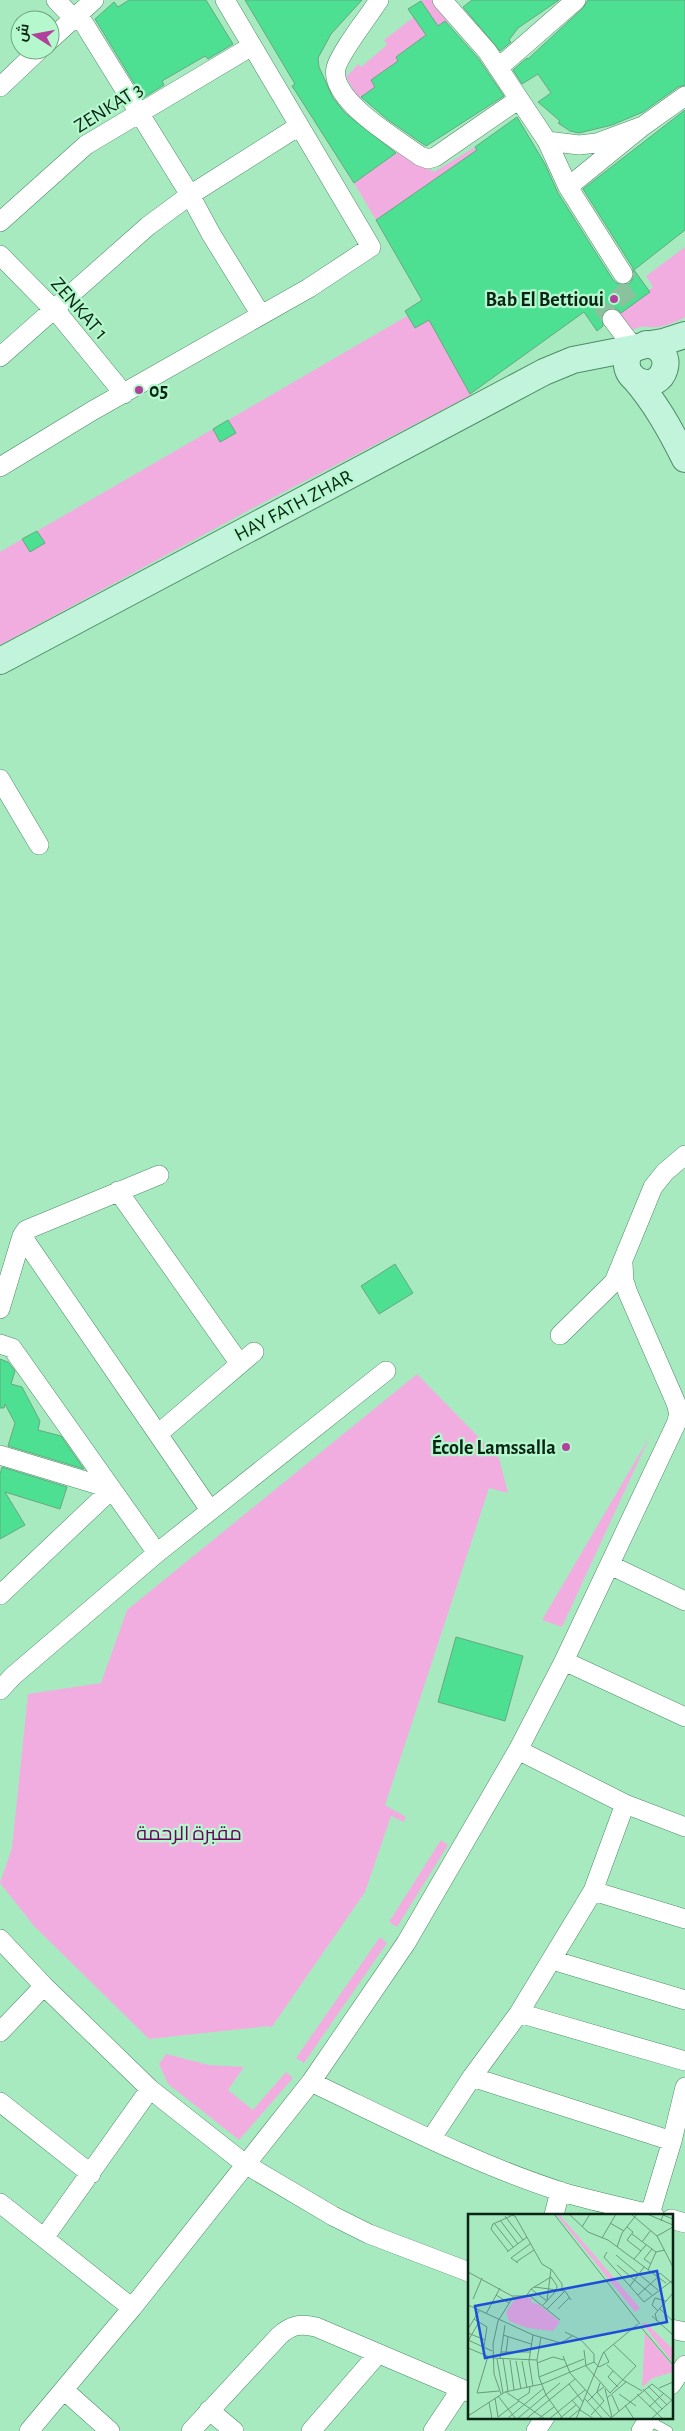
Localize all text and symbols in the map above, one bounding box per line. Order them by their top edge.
north arrow [10,10,60,60]
text: ش [13,22,33,43]
street label: ZENKAT 3 [71,79,146,137]
street label: ZENKAT 1 [47,274,111,344]
place label: Bab El Bettioui [486,290,604,310]
marker: Bab El Bettioui [608,293,620,305]
place label: 05 [149,381,168,401]
marker: 05 [133,384,145,396]
street label: HAY FATH ZHAR [231,466,356,545]
place label: École Lamssalla [431,1434,556,1458]
marker: École Lamssalla [560,1441,572,1453]
park label: مقبرة الرحمة [136,1824,242,1845]
inset map [468,2214,672,2418]

